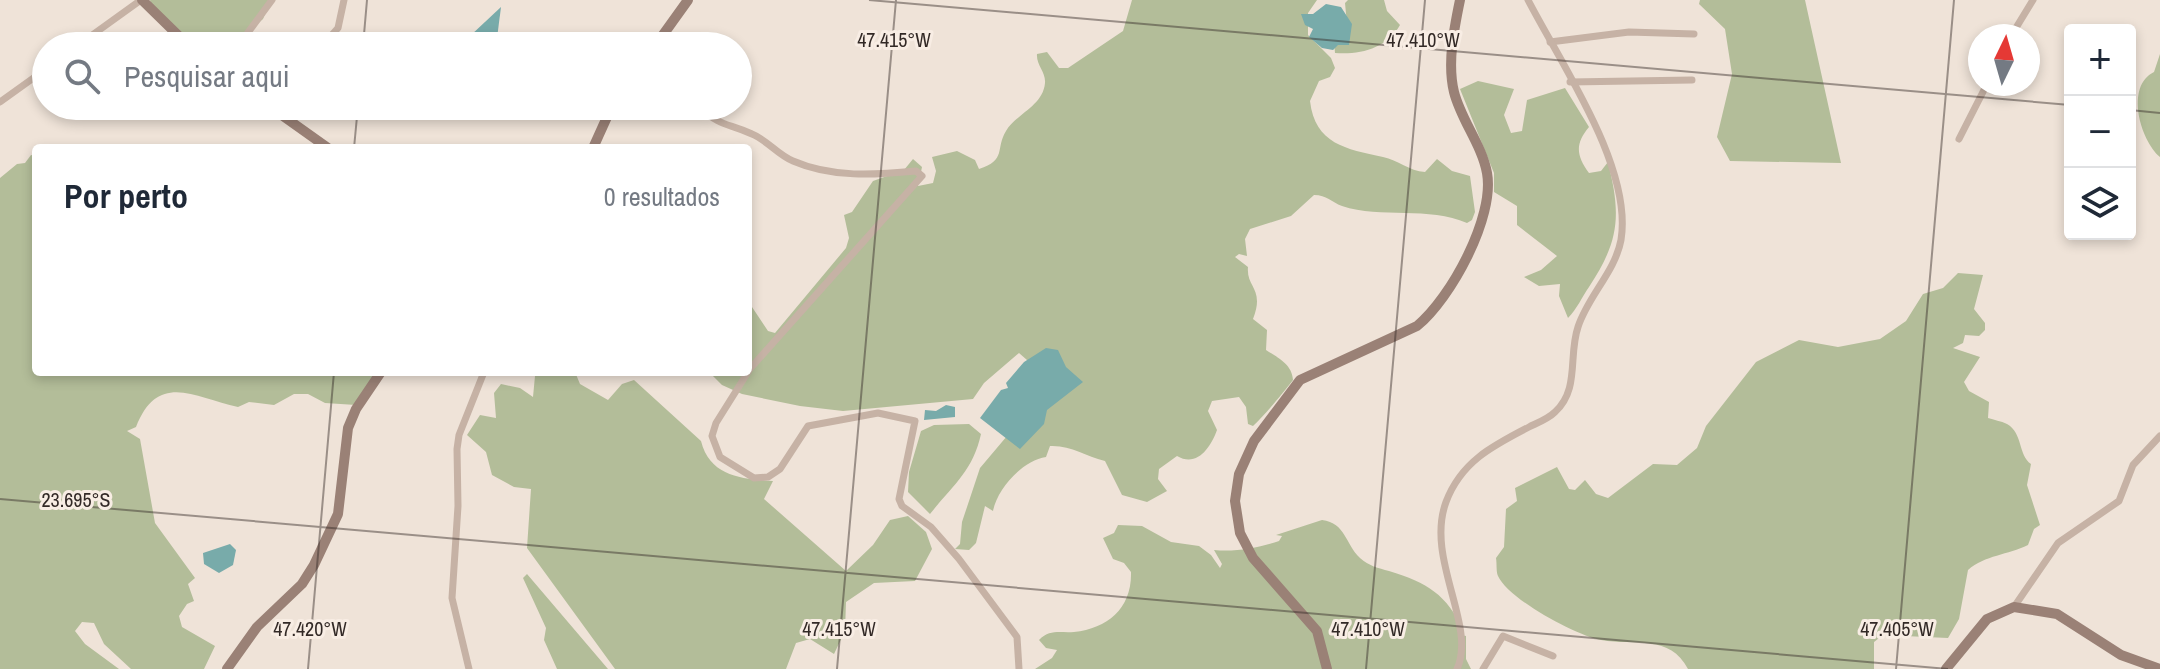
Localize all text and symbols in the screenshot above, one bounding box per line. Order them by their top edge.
north arrow [1968,24,2040,96]
map controls [2064,24,2136,240]
button: + [2064,24,2136,96]
text: 47.415°W [857,26,931,53]
text: 47.410°W [1386,26,1460,53]
search box [32,32,752,120]
icon: search [60,54,104,98]
text: Pesquisar aqui [124,56,289,96]
button: − [2064,96,2136,168]
button: layers [2064,168,2136,240]
text: Por perto [64,173,188,219]
text: 0 resultados [604,179,720,214]
text: 23.695°S [41,486,111,513]
text: 47.420°W [273,615,347,642]
text: 47.415°W [802,615,876,642]
text: 47.410°W [1331,615,1405,642]
text: 47.405°W [1860,615,1934,642]

